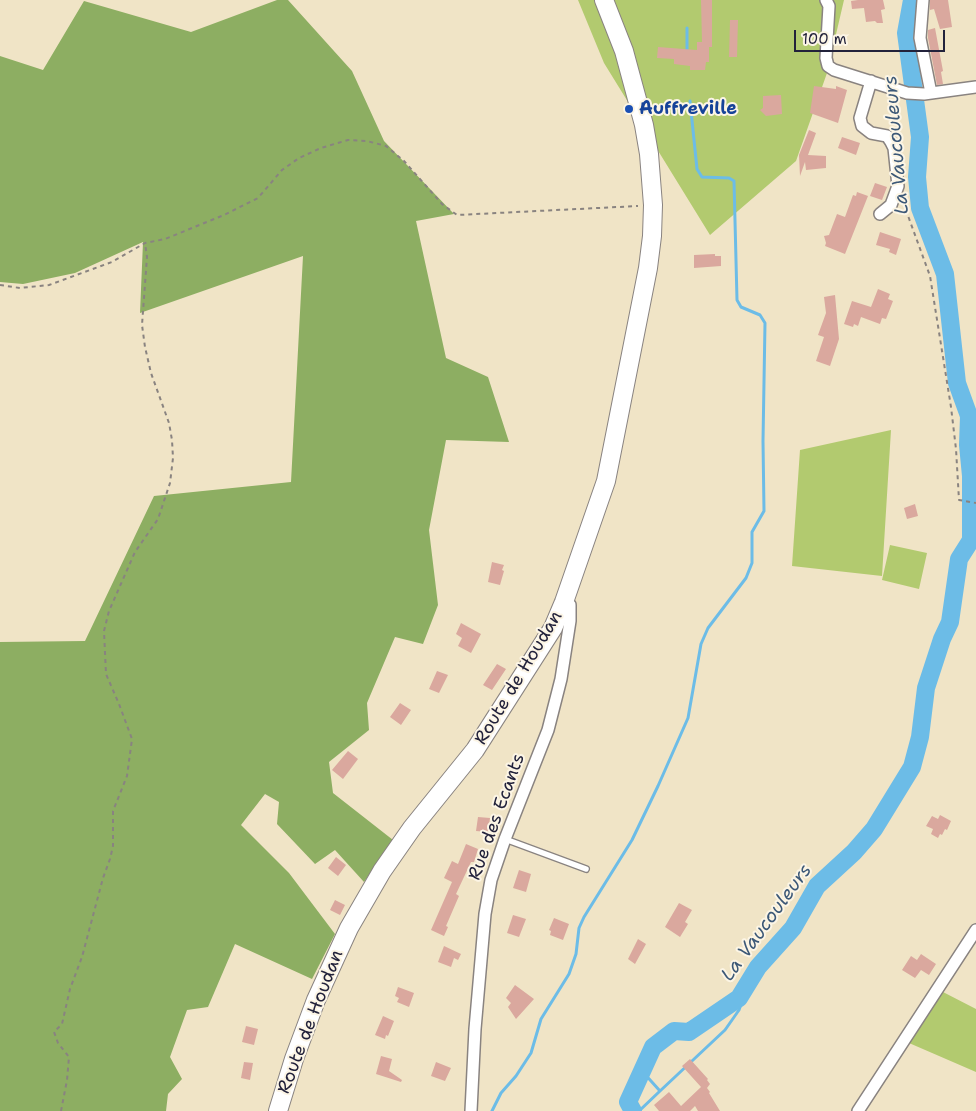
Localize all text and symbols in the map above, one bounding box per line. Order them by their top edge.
scale bar [796,20,947,52]
text: 100 m [802,29,847,49]
water label: La Vaucouleurs [880,75,914,215]
place label: Auffreville [639,98,737,120]
marker: Auffreville [623,103,635,115]
street label: Route de Houdan [471,607,567,749]
street label: Rue des Ecants [464,751,530,883]
water label: La Vaucouleurs [717,860,817,986]
street label: Route de Houdan [274,947,348,1097]

